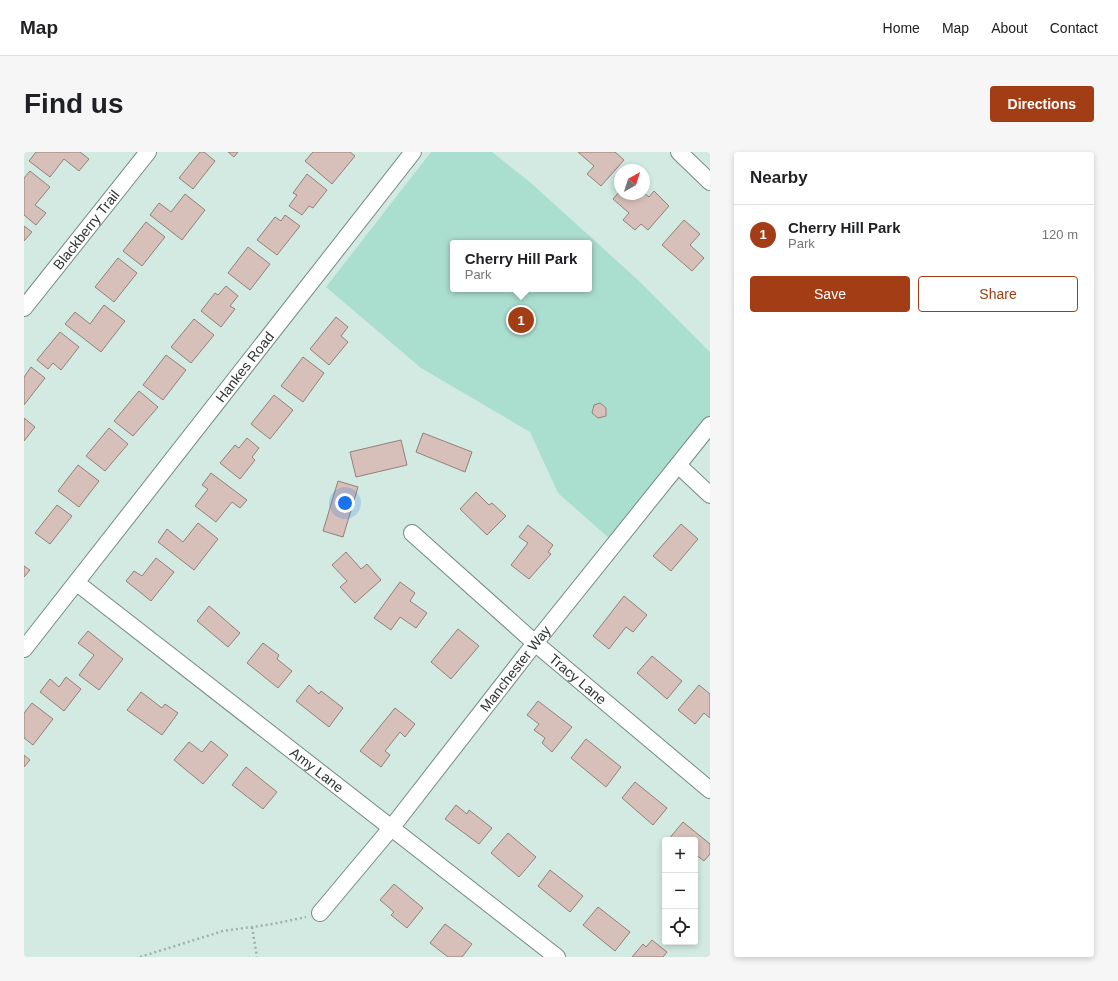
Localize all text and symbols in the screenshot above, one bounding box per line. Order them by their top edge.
text: Map [20,17,58,38]
text: Home [883,20,920,36]
text: Map [942,20,969,36]
text: About [991,20,1028,36]
text: Contact [1050,20,1098,36]
button: Directions [990,86,1094,122]
text: Find us [24,88,124,119]
north arrow [614,164,650,200]
text: Nearby [750,168,808,187]
street label: Blackberry Trail [50,187,123,273]
text: Cherry Hill Park [788,219,901,236]
text: 1 [759,227,767,242]
text: 120 m [1042,227,1078,242]
text: Park [788,236,815,251]
popup [450,240,592,292]
text: Cherry Hill Park [465,250,577,267]
text: Park [465,267,491,282]
button: Save [750,276,910,312]
button: Share [918,276,1078,312]
pin: 1 [508,305,534,335]
street label: Hankes Road [212,329,277,405]
your location [335,493,355,513]
street label: Manchester Way [477,622,554,715]
street label: Tracy Lane [546,651,610,708]
street label: Amy Lane [287,744,347,796]
map controls [662,837,698,945]
button: + [662,837,698,873]
button: − [662,873,698,909]
button: locate [662,909,698,945]

